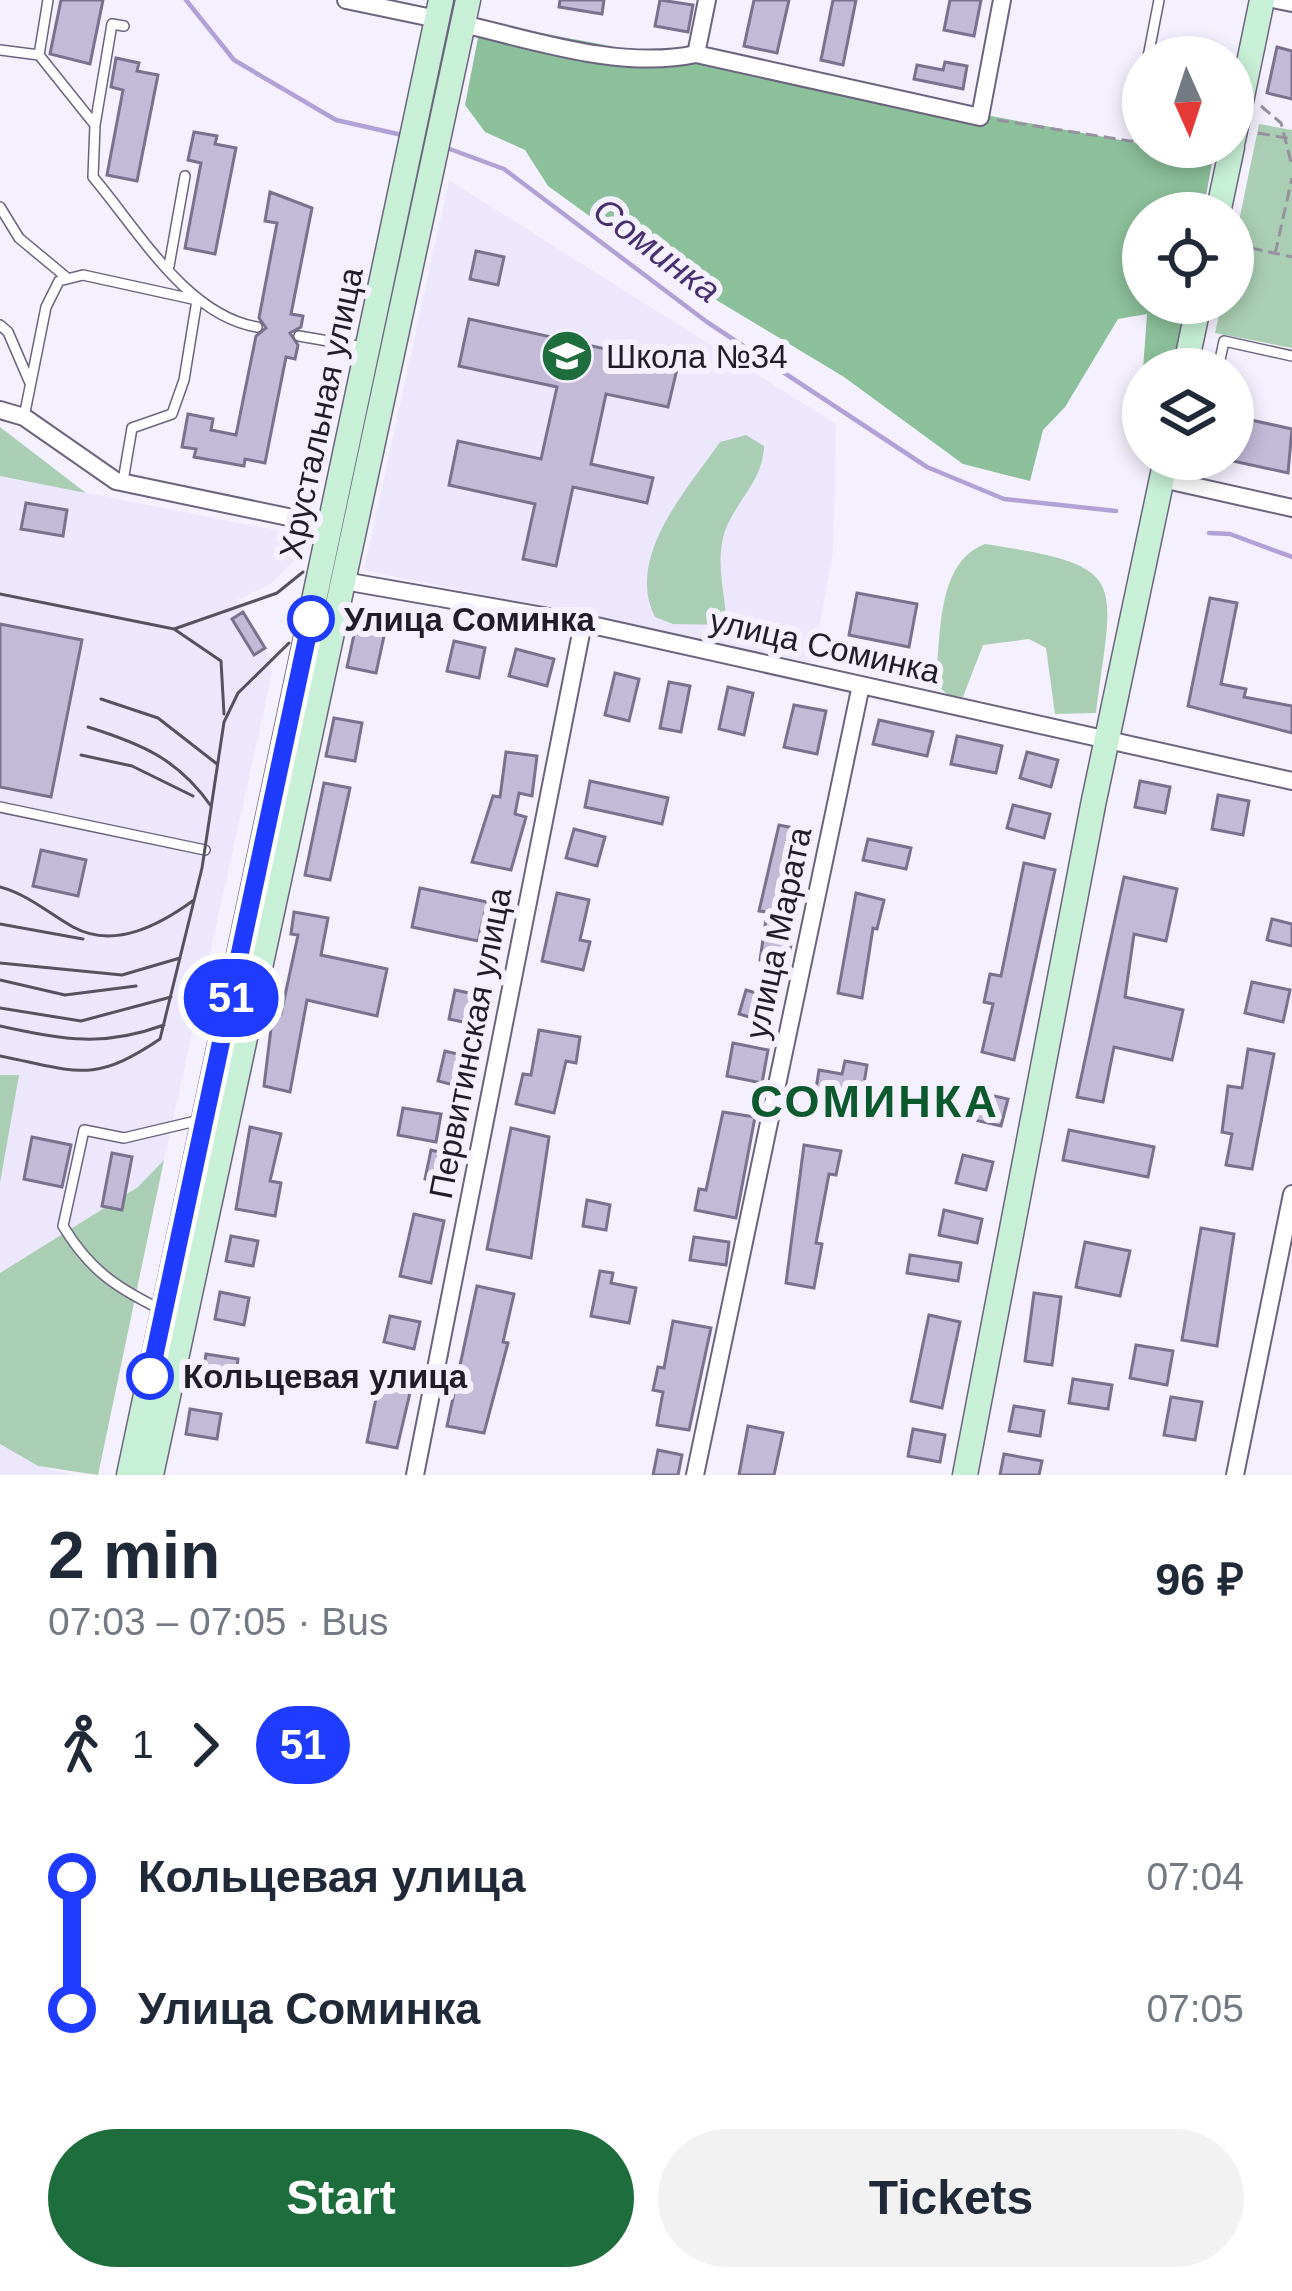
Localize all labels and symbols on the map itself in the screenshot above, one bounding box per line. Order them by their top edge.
north arrow [1122,36,1254,168]
water label: Соминка [586,189,728,311]
street label: Хрустальная улица [272,264,370,562]
school or university icon: Школа №34 [539,328,595,384]
place label: Школа №34 [606,338,788,375]
marker: Улица Соминка [289,597,333,641]
place label: Улица Соминка [344,601,596,638]
street label: улица Соминка [706,602,944,691]
street label: улица Марата [738,823,819,1042]
street label: Первитинская улица [422,884,518,1202]
line badge: 51 [177,959,285,1037]
district label: СОМИНКА [750,1076,1000,1127]
marker: Кольцевая улица [128,1354,172,1398]
place label: Кольцевая улица [183,1358,468,1395]

